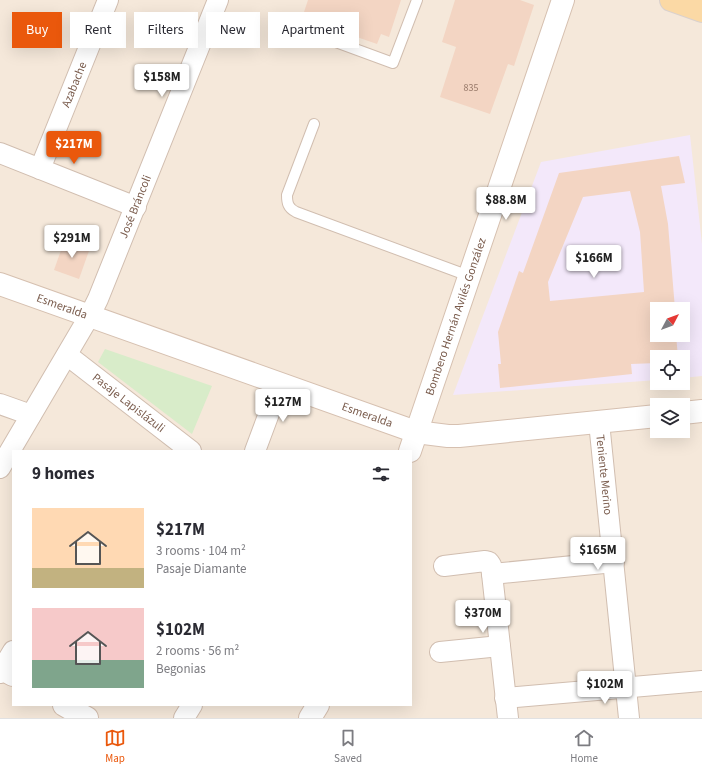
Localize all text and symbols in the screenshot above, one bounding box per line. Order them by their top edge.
chip: Buy [12,12,62,48]
chip: Rent [70,12,126,48]
chip: Filters [134,12,198,48]
chip: New [206,12,260,48]
chip: Apartment [268,12,359,48]
street label: Azabache [58,59,91,110]
pin: $158M [134,64,190,98]
text: $158M [143,68,181,86]
house number: 835 [464,81,478,95]
pin: $217M [46,131,102,165]
text: $217M [55,135,93,153]
street label: José Bráncoli [115,172,156,241]
pin: $88.8M [473,187,539,221]
text: $88.8M [485,191,527,209]
pin: $291M [44,225,100,259]
text: $291M [53,229,91,247]
street label: Bombero Hernán Avilés González [421,236,491,398]
pin: $166M [566,245,622,279]
text: $166M [575,249,613,267]
street label: Esmeralda [34,290,90,323]
north arrow [650,302,690,342]
map controls [650,302,690,438]
button: locate [650,350,690,390]
street label: Pasaje Lapislázuli [88,369,168,437]
pin: $127M [255,389,311,423]
text: $127M [264,393,302,411]
street label: Esmeralda [339,398,395,432]
button: layers [650,398,690,438]
street label: Teniente Merino [591,434,616,516]
text: 9 homes [32,462,94,486]
icon: filters [370,463,392,485]
text: $217M [156,518,205,542]
icon: home [64,524,112,572]
pin: $165M [570,537,626,571]
text: $165M [579,541,617,559]
text: 3 rooms · 104 m² [156,542,246,560]
text: Pasaje Diamante [156,560,246,578]
pin: $370M [455,600,511,634]
text: $370M [464,604,502,622]
text: $102M [156,618,205,642]
icon: home [64,624,112,672]
text: 2 rooms · 56 m² [156,642,239,660]
text: Begonias [156,660,206,678]
pin: $102M [577,671,633,705]
text: $102M [586,675,624,693]
tab: Map [104,727,126,766]
tab: Saved [334,727,362,766]
tab: Home [570,727,598,766]

